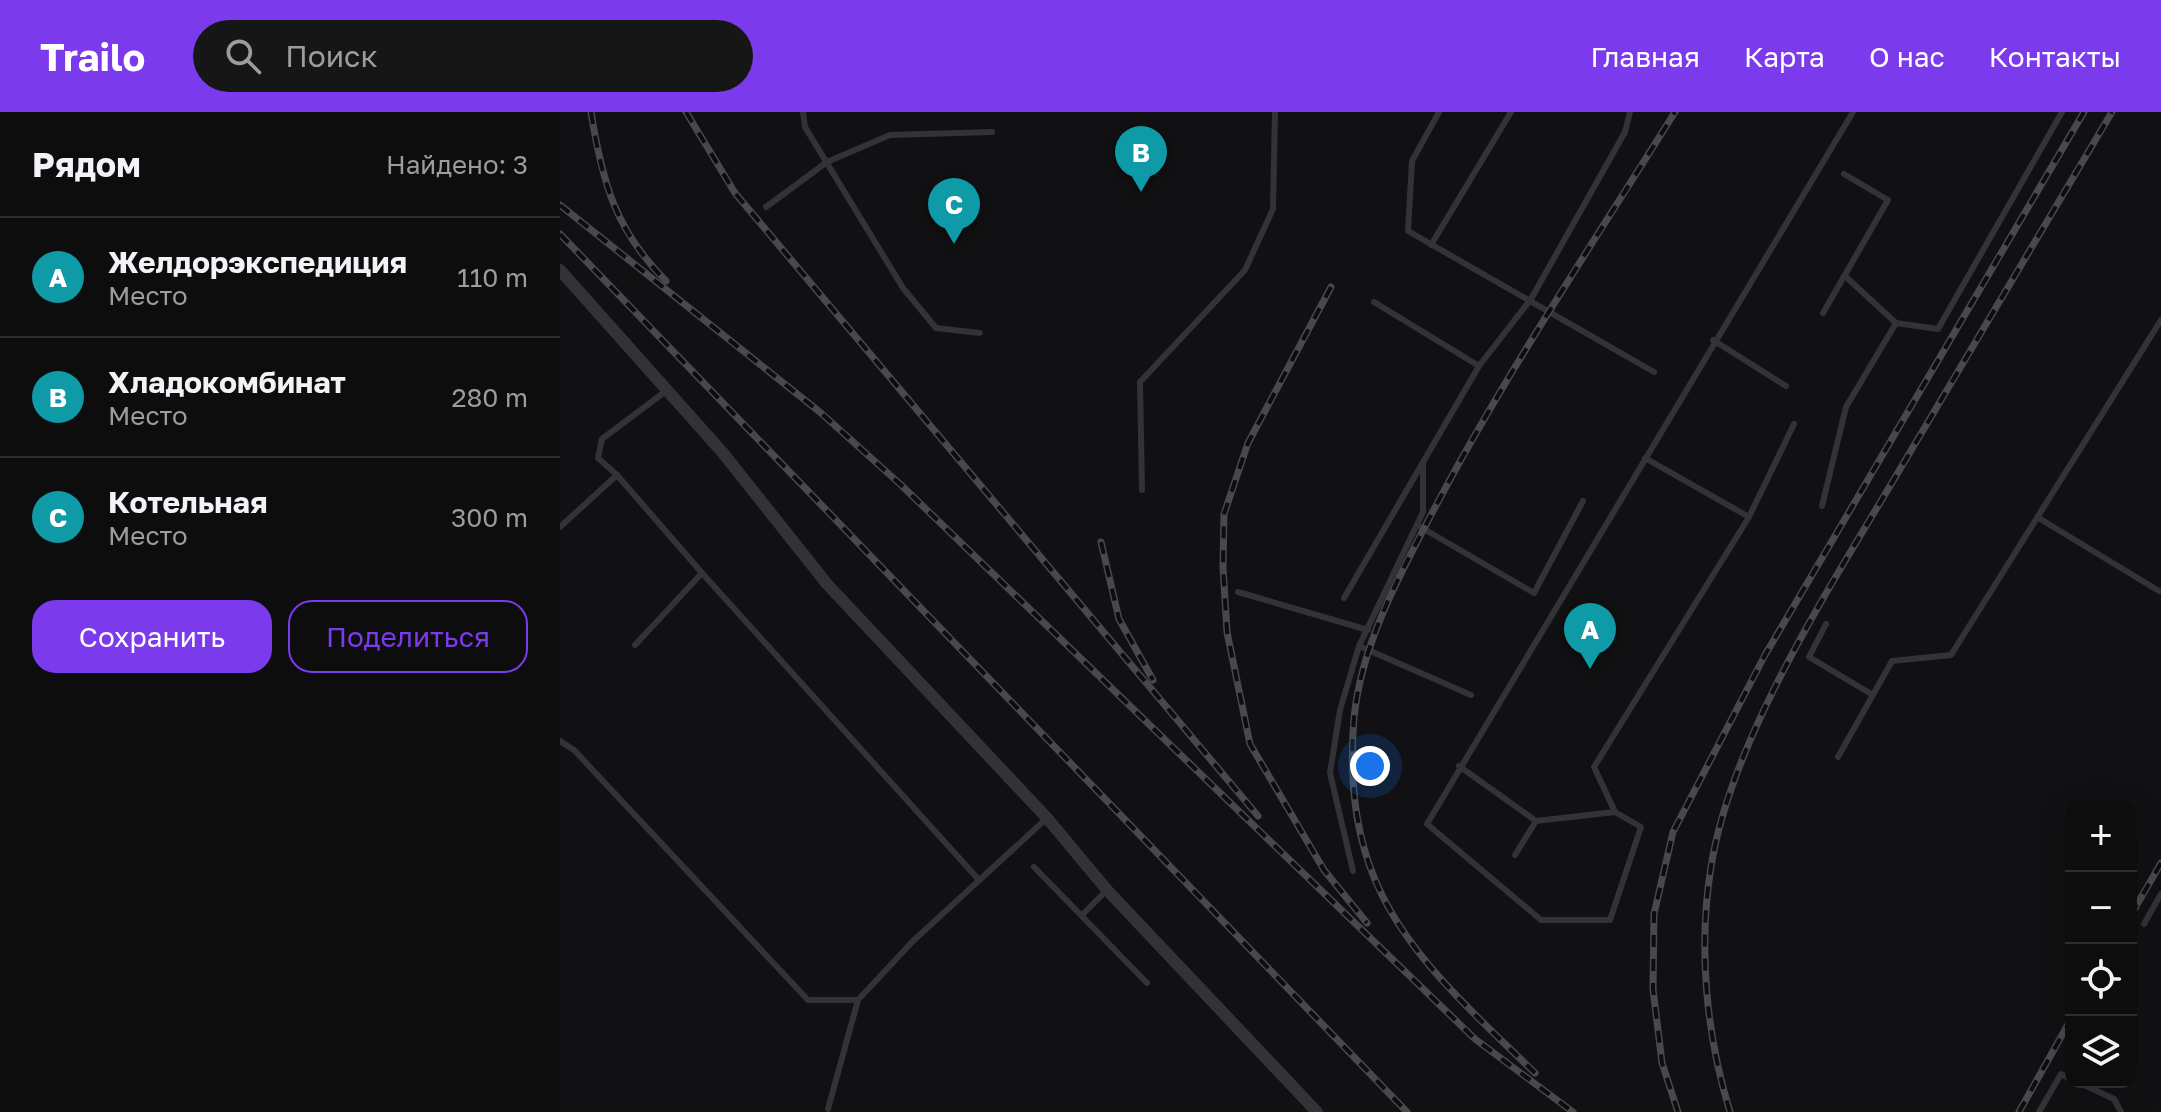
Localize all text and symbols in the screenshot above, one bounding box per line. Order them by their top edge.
search box [193,20,753,92]
text: Trailo [40,34,145,79]
icon: search [221,34,265,78]
text: Поиск [285,38,378,74]
text: Главная [1590,40,1700,73]
text: Карта [1744,40,1825,73]
text: О нас [1869,40,1945,73]
text: Контакты [1989,40,2121,73]
pin: B [1115,126,1167,192]
text: Рядом [32,144,141,184]
text: Найдено: 3 [386,149,528,180]
pin: C [928,178,980,244]
text: Желдорэкспедиция [108,244,407,280]
text: A [49,262,67,293]
text: 110 m [457,262,528,293]
text: Место [108,280,188,311]
text: Хладокомбинат [108,364,346,400]
text: B [49,382,67,413]
text: 280 m [451,382,528,413]
text: Место [108,400,188,431]
text: Котельная [108,484,267,520]
text: C [49,502,67,533]
text: 300 m [451,502,528,533]
text: Место [108,520,188,551]
button: Сохранить [32,600,272,673]
button: Поделиться [288,600,528,673]
pin: A [1564,603,1616,669]
your location [1350,746,1390,786]
map controls [2065,800,2137,1088]
button: + [2065,800,2137,872]
button: − [2065,872,2137,944]
button: locate [2065,944,2137,1016]
button: layers [2065,1016,2137,1088]

